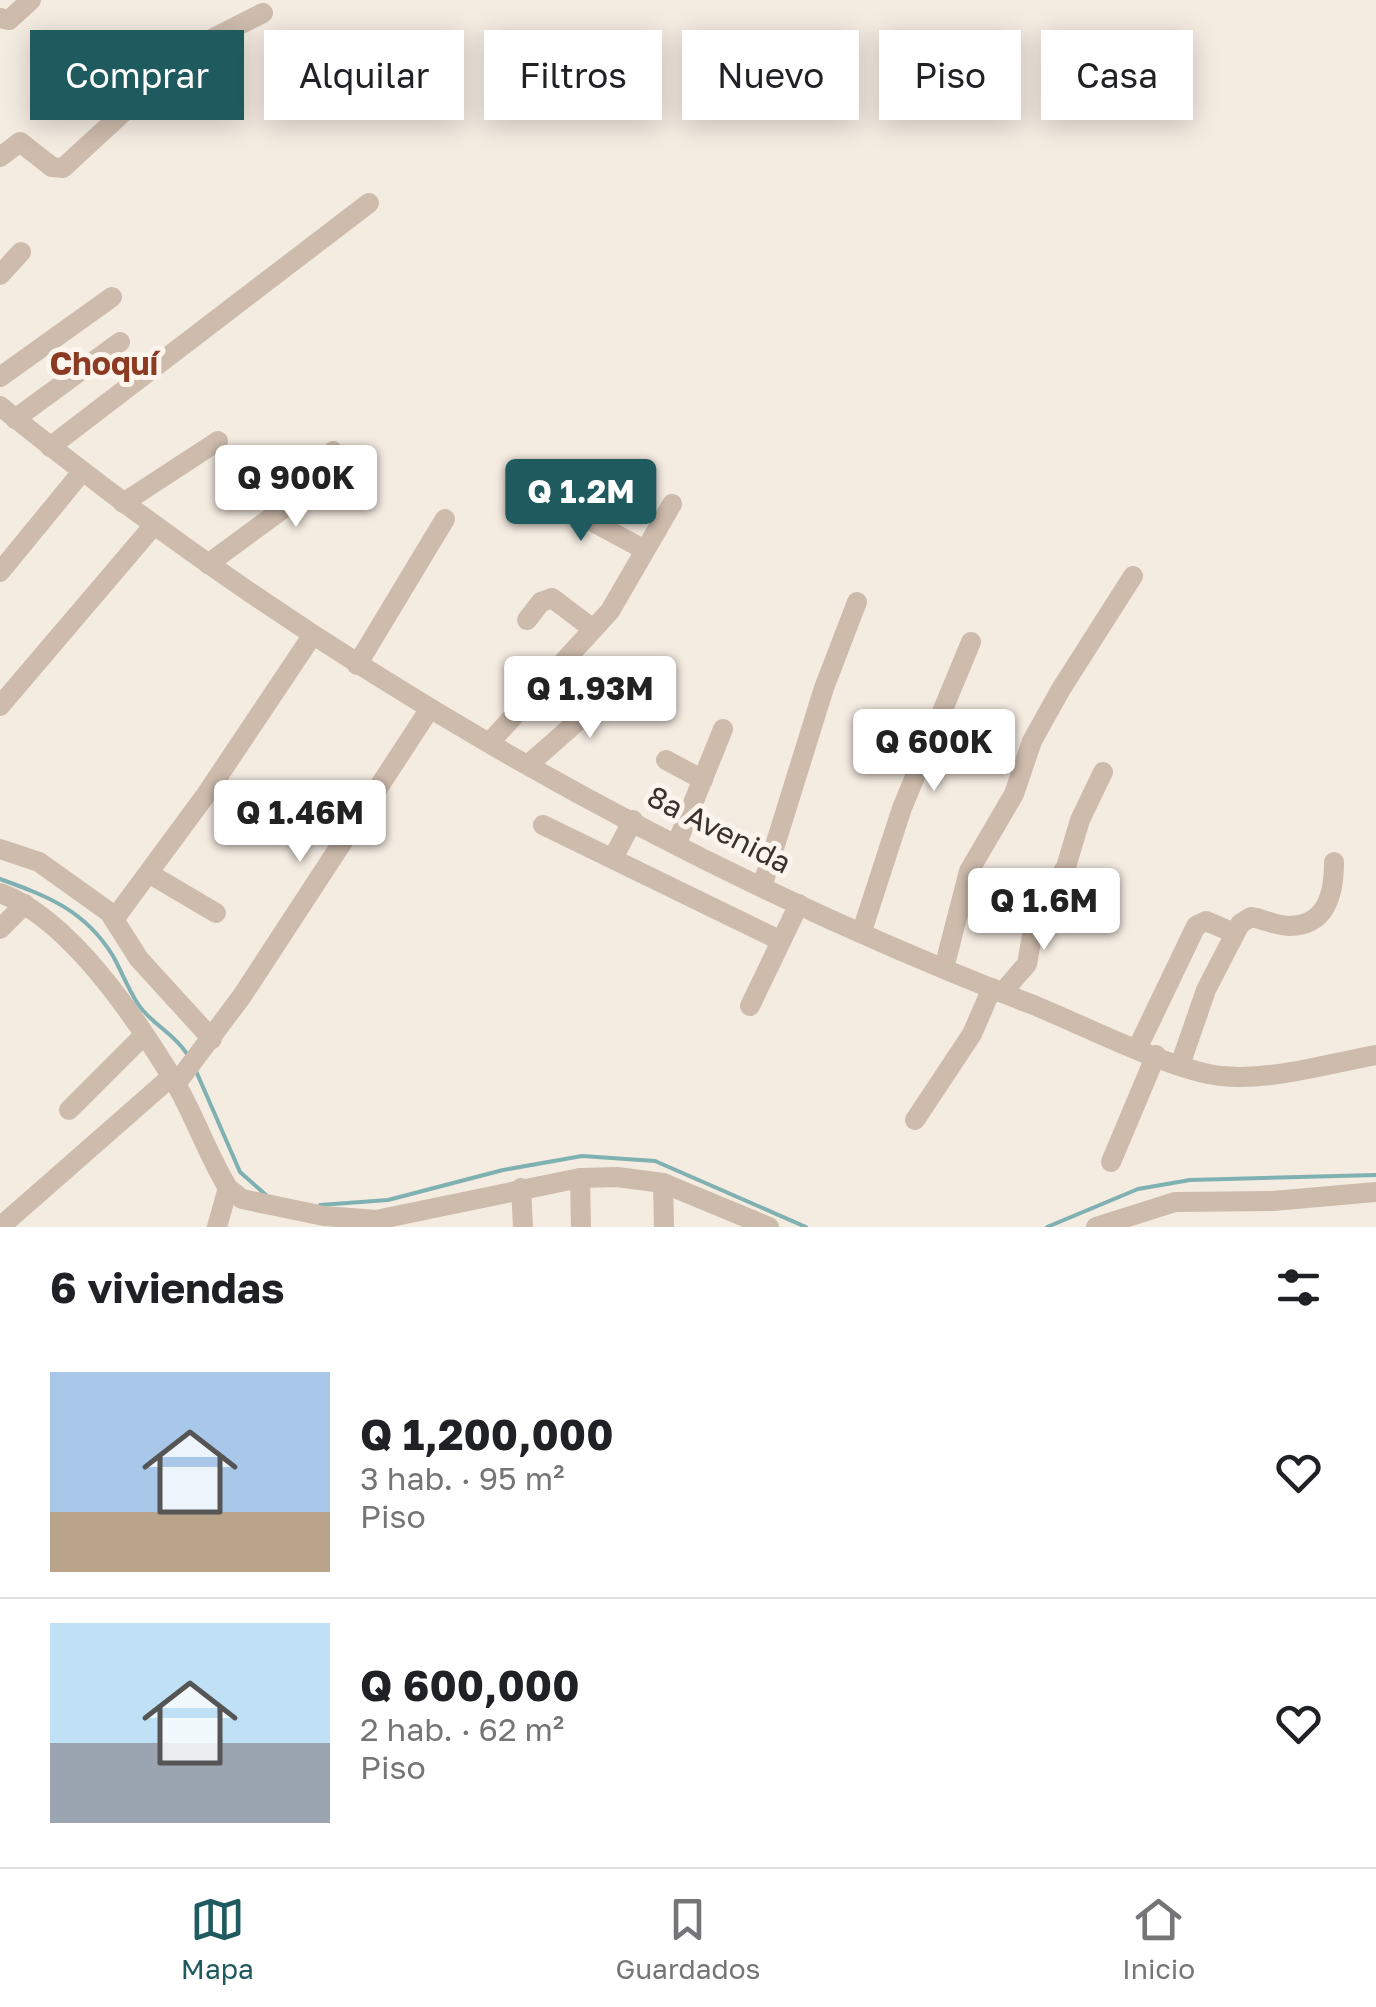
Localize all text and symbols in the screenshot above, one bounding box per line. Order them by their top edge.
chip: Comprar [30,30,244,120]
chip: Alquilar [264,30,464,120]
chip: Filtros [484,30,662,120]
chip: Nuevo [682,30,859,120]
chip: Piso [879,30,1021,120]
chip: Casa [1041,30,1193,120]
district label: Choquí [50,344,162,382]
pin: Q 900K [215,445,377,530]
text: Q 900K [237,458,355,496]
pin: Q 1.2M [500,459,662,544]
text: Q 1.2M [527,472,635,510]
pin: Q 1.93M [498,656,682,741]
text: Q 1.93M [526,669,654,707]
pin: Q 600K [853,709,1015,794]
text: Q 600K [875,722,993,760]
street label: 8a Avenida [642,778,797,881]
pin: Q 1.46M [208,780,392,865]
text: Q 1.46M [236,793,364,831]
pin: Q 1.6M [963,868,1125,953]
text: Q 1.6M [990,881,1098,919]
icon: filters [1271,1260,1326,1315]
text: 6 viviendas [50,1262,285,1312]
text: Q 1,200,000 [360,1409,613,1459]
icon: home [130,1412,250,1532]
icon: heart [1271,1445,1326,1500]
text: 3 hab. · 95 m² [360,1459,564,1497]
text: Piso [360,1497,426,1535]
text: Q 600,000 [360,1660,579,1710]
icon: home [130,1663,250,1783]
icon: heart [1271,1696,1326,1751]
text: 2 hab. · 62 m² [360,1710,564,1748]
text: Piso [360,1748,426,1786]
tab: Mapa [181,1892,254,1985]
tab: Guardados [615,1892,760,1985]
tab: Inicio [1122,1892,1195,1985]

